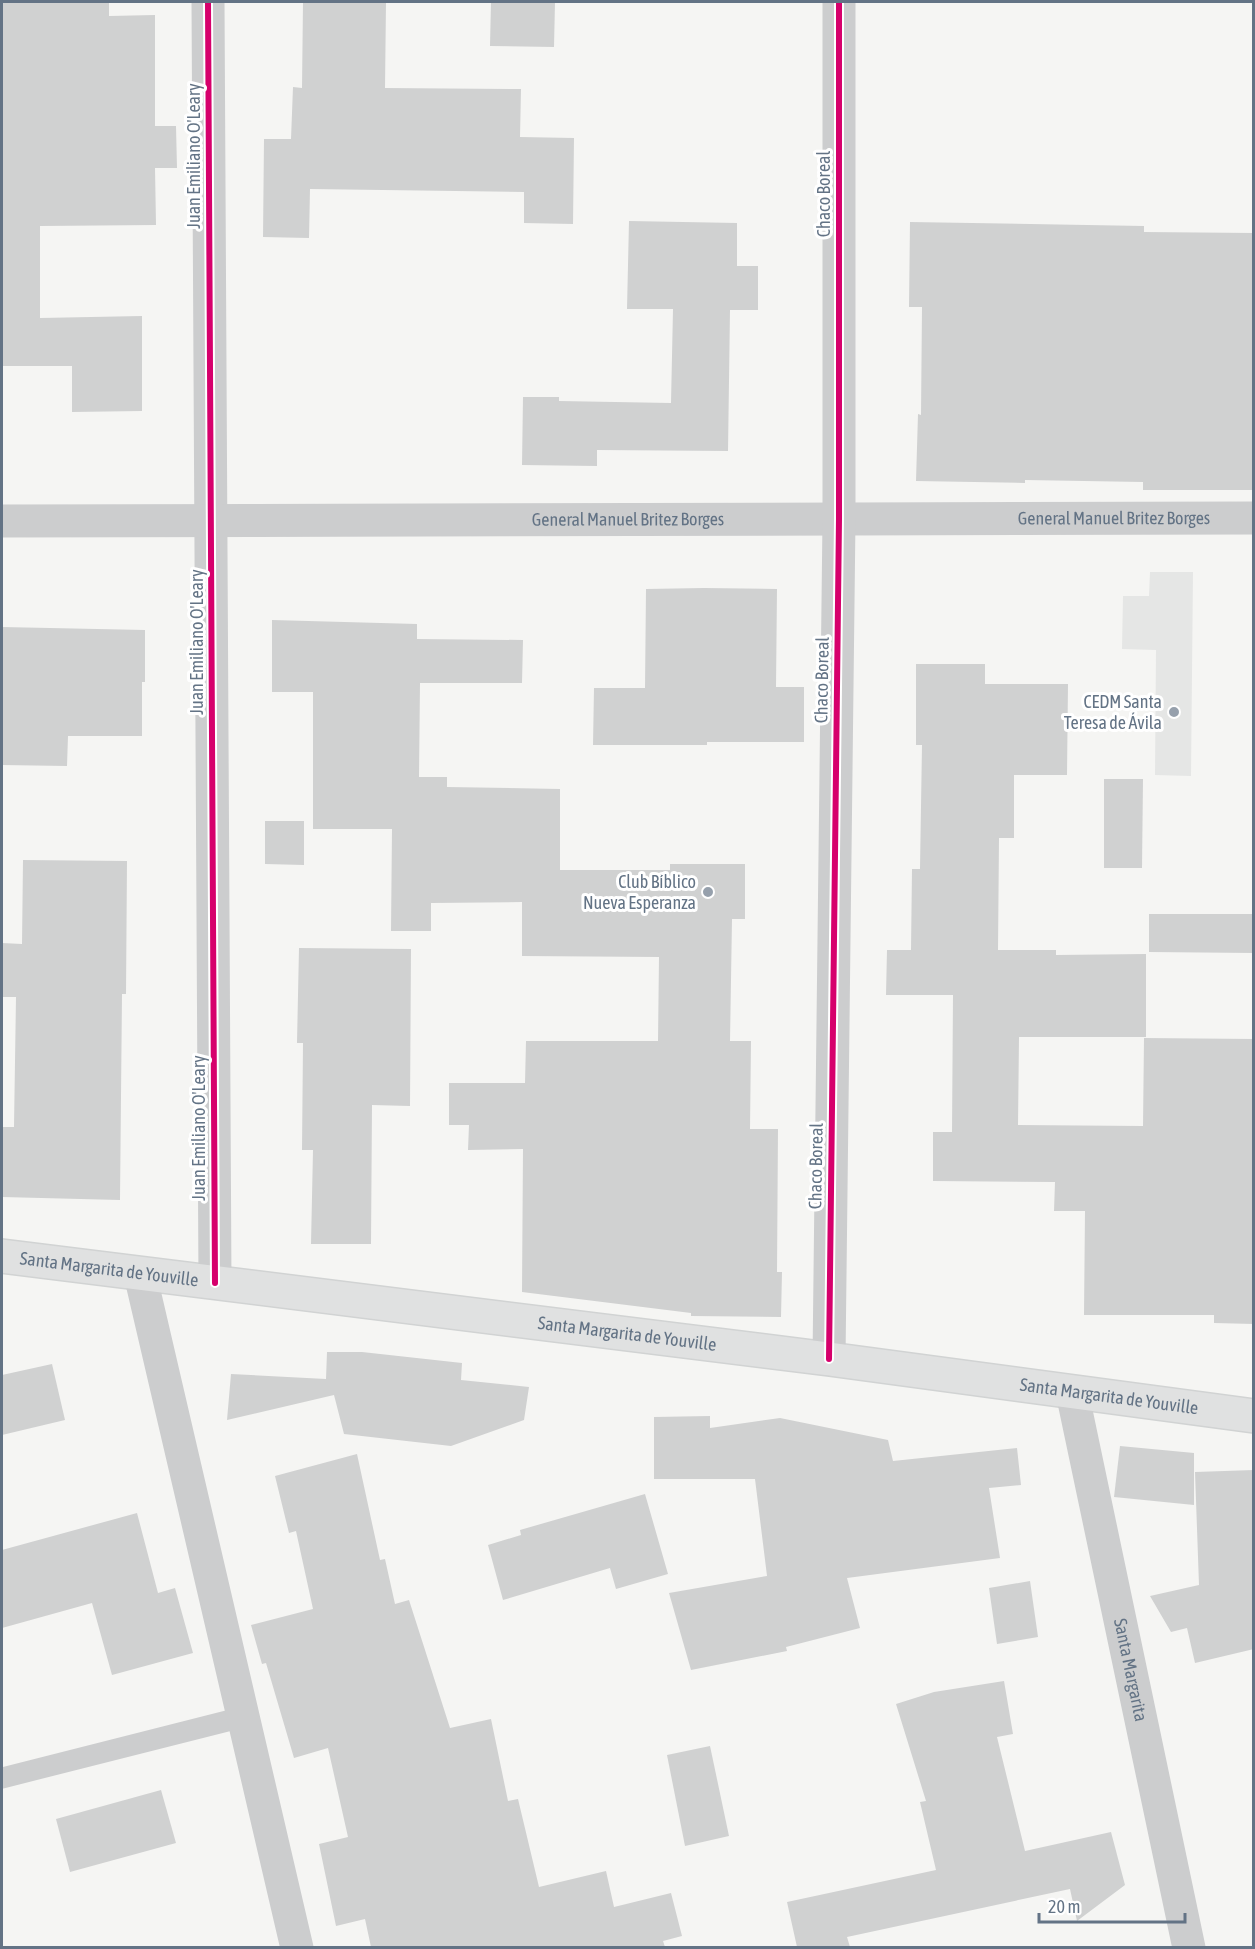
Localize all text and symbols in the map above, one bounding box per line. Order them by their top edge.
street label: Juan Emiliano O'Leary [183,83,204,229]
street label: Chaco Boreal [813,151,834,237]
street label: General Manuel Britez Borges [1018,507,1210,529]
street label: General Manuel Britez Borges [532,508,724,530]
street label: Juan Emiliano O'Leary [186,569,207,715]
street label: Chaco Boreal [810,636,833,723]
place label: CEDM Santa Teresa de Ávila [1064,691,1162,733]
marker: CEDM Santa Teresa de Ávila [1167,705,1181,719]
place label: Club Bíblico Nueva Esperanza [583,871,696,913]
marker: Club Bíblico Nueva Esperanza [701,885,715,899]
street label: Juan Emiliano O'Leary [188,1055,209,1201]
street label: Chaco Boreal [804,1122,827,1209]
street label: Santa Margarita de Youville [19,1247,200,1290]
street label: Santa Margarita de Youville [537,1312,718,1355]
street label: Santa Margarita de Youville [1019,1374,1200,1418]
street label: Santa Margarita [1110,1616,1152,1723]
scale bar [1039,1886,1184,1924]
text: 20 m [1048,1896,1080,1917]

